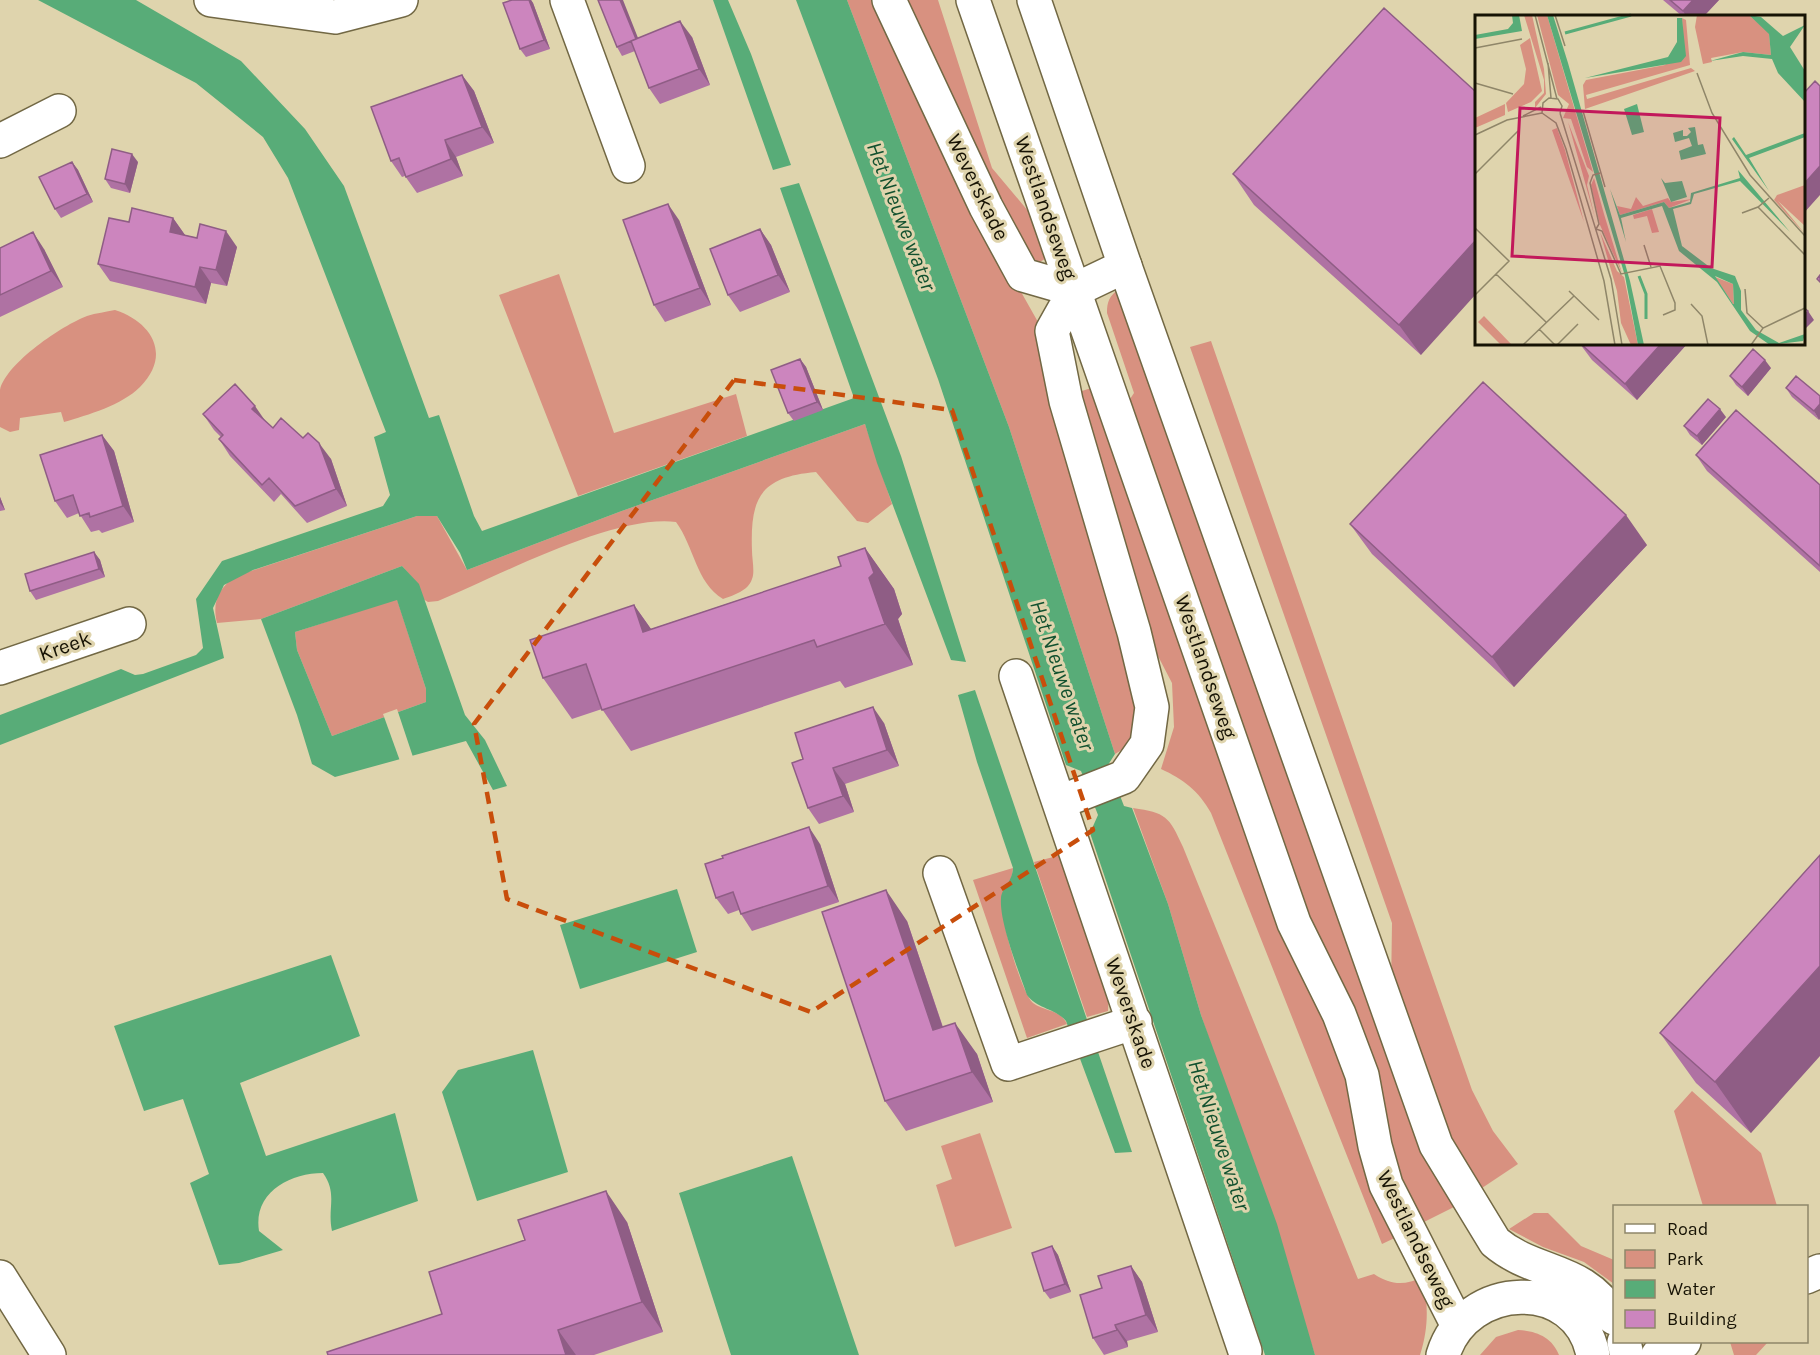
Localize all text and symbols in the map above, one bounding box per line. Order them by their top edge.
inset map [1475,15,1805,345]
street label: Weverskade [942,130,1014,244]
street label: Westlandseweg [1010,133,1082,283]
water label: Het Nieuwe water [861,138,942,296]
street label: Westlandseweg [1170,592,1242,742]
water label: Het Nieuwe water [1024,597,1100,755]
street label: Kreek [36,626,94,666]
street label: Weverskade [1101,955,1161,1071]
water label: Het Nieuwe water [1182,1057,1256,1215]
street label: Westlandseweg [1372,1166,1460,1312]
legend [1613,1205,1808,1343]
text: Road [1667,1218,1708,1240]
text: Park [1667,1248,1704,1270]
text: Water [1667,1278,1715,1300]
text: Building [1667,1308,1737,1330]

